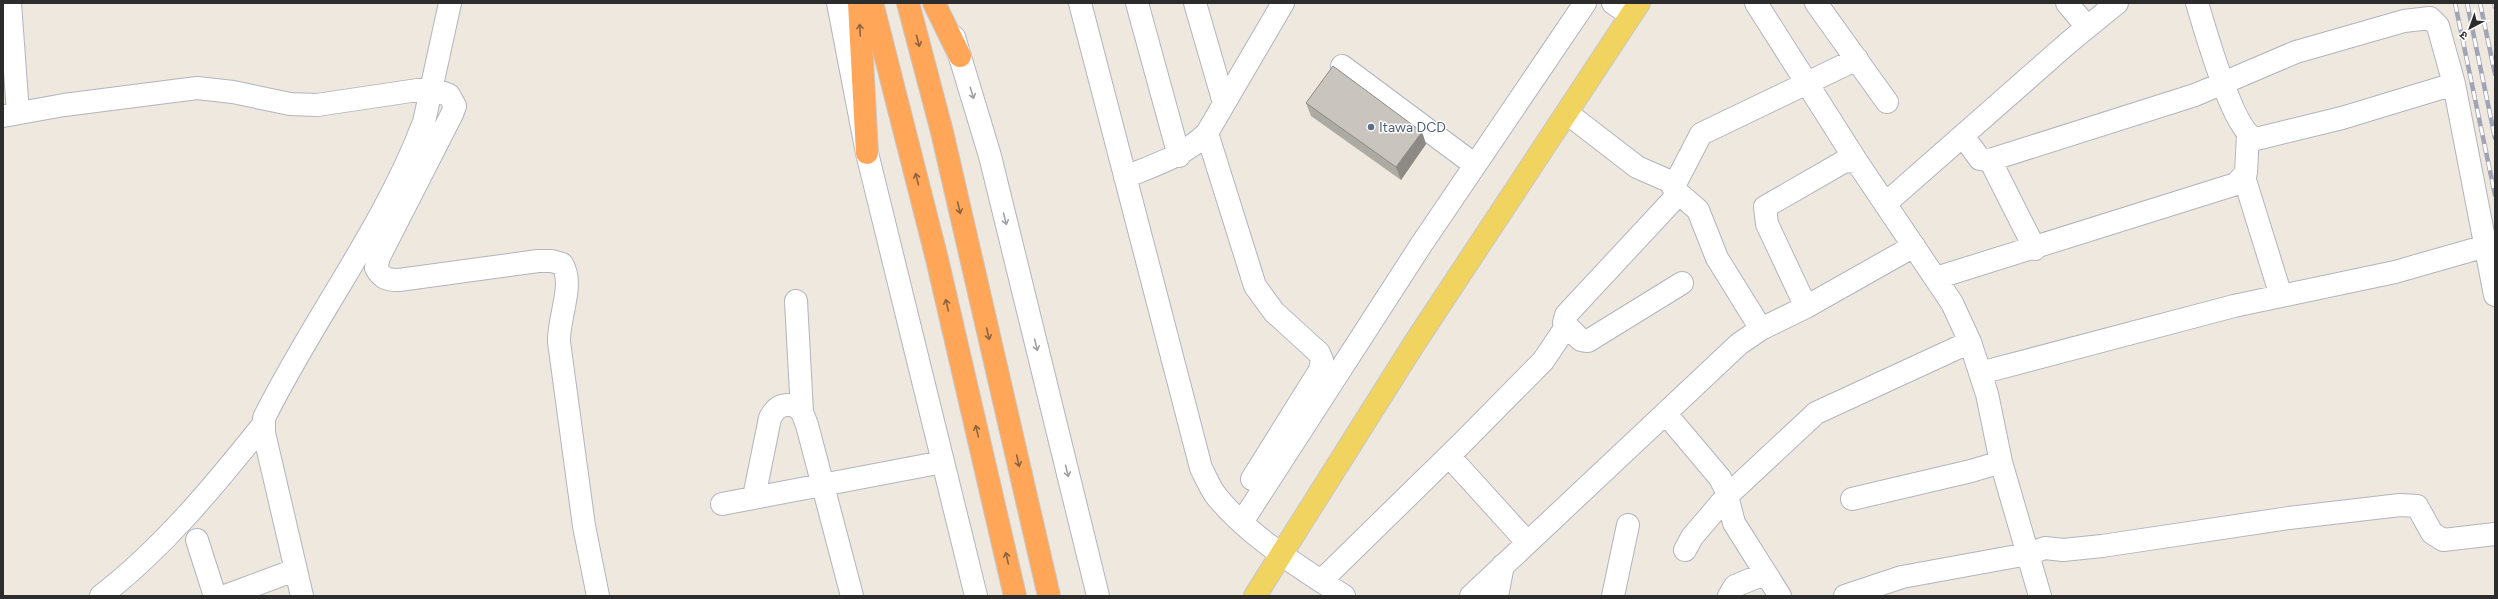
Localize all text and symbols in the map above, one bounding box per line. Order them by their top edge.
north arrow [2450,8,2490,48]
one-way arrow [856,24,864,37]
text: उ [2457,28,2470,42]
one-way arrow [915,34,922,47]
one-way arrow [969,87,976,100]
place label: Itawa DCD [1379,119,1446,136]
marker: Itawa DCD [1366,122,1376,132]
one-way arrow [912,172,920,185]
one-way arrow [956,201,964,214]
one-way arrow [1002,212,1009,225]
one-way arrow [943,299,951,312]
one-way arrow [985,328,993,341]
one-way arrow [1033,338,1040,351]
one-way arrow [973,425,980,438]
one-way arrow [1014,454,1022,467]
one-way arrow [1064,465,1071,478]
one-way arrow [1002,552,1010,565]

